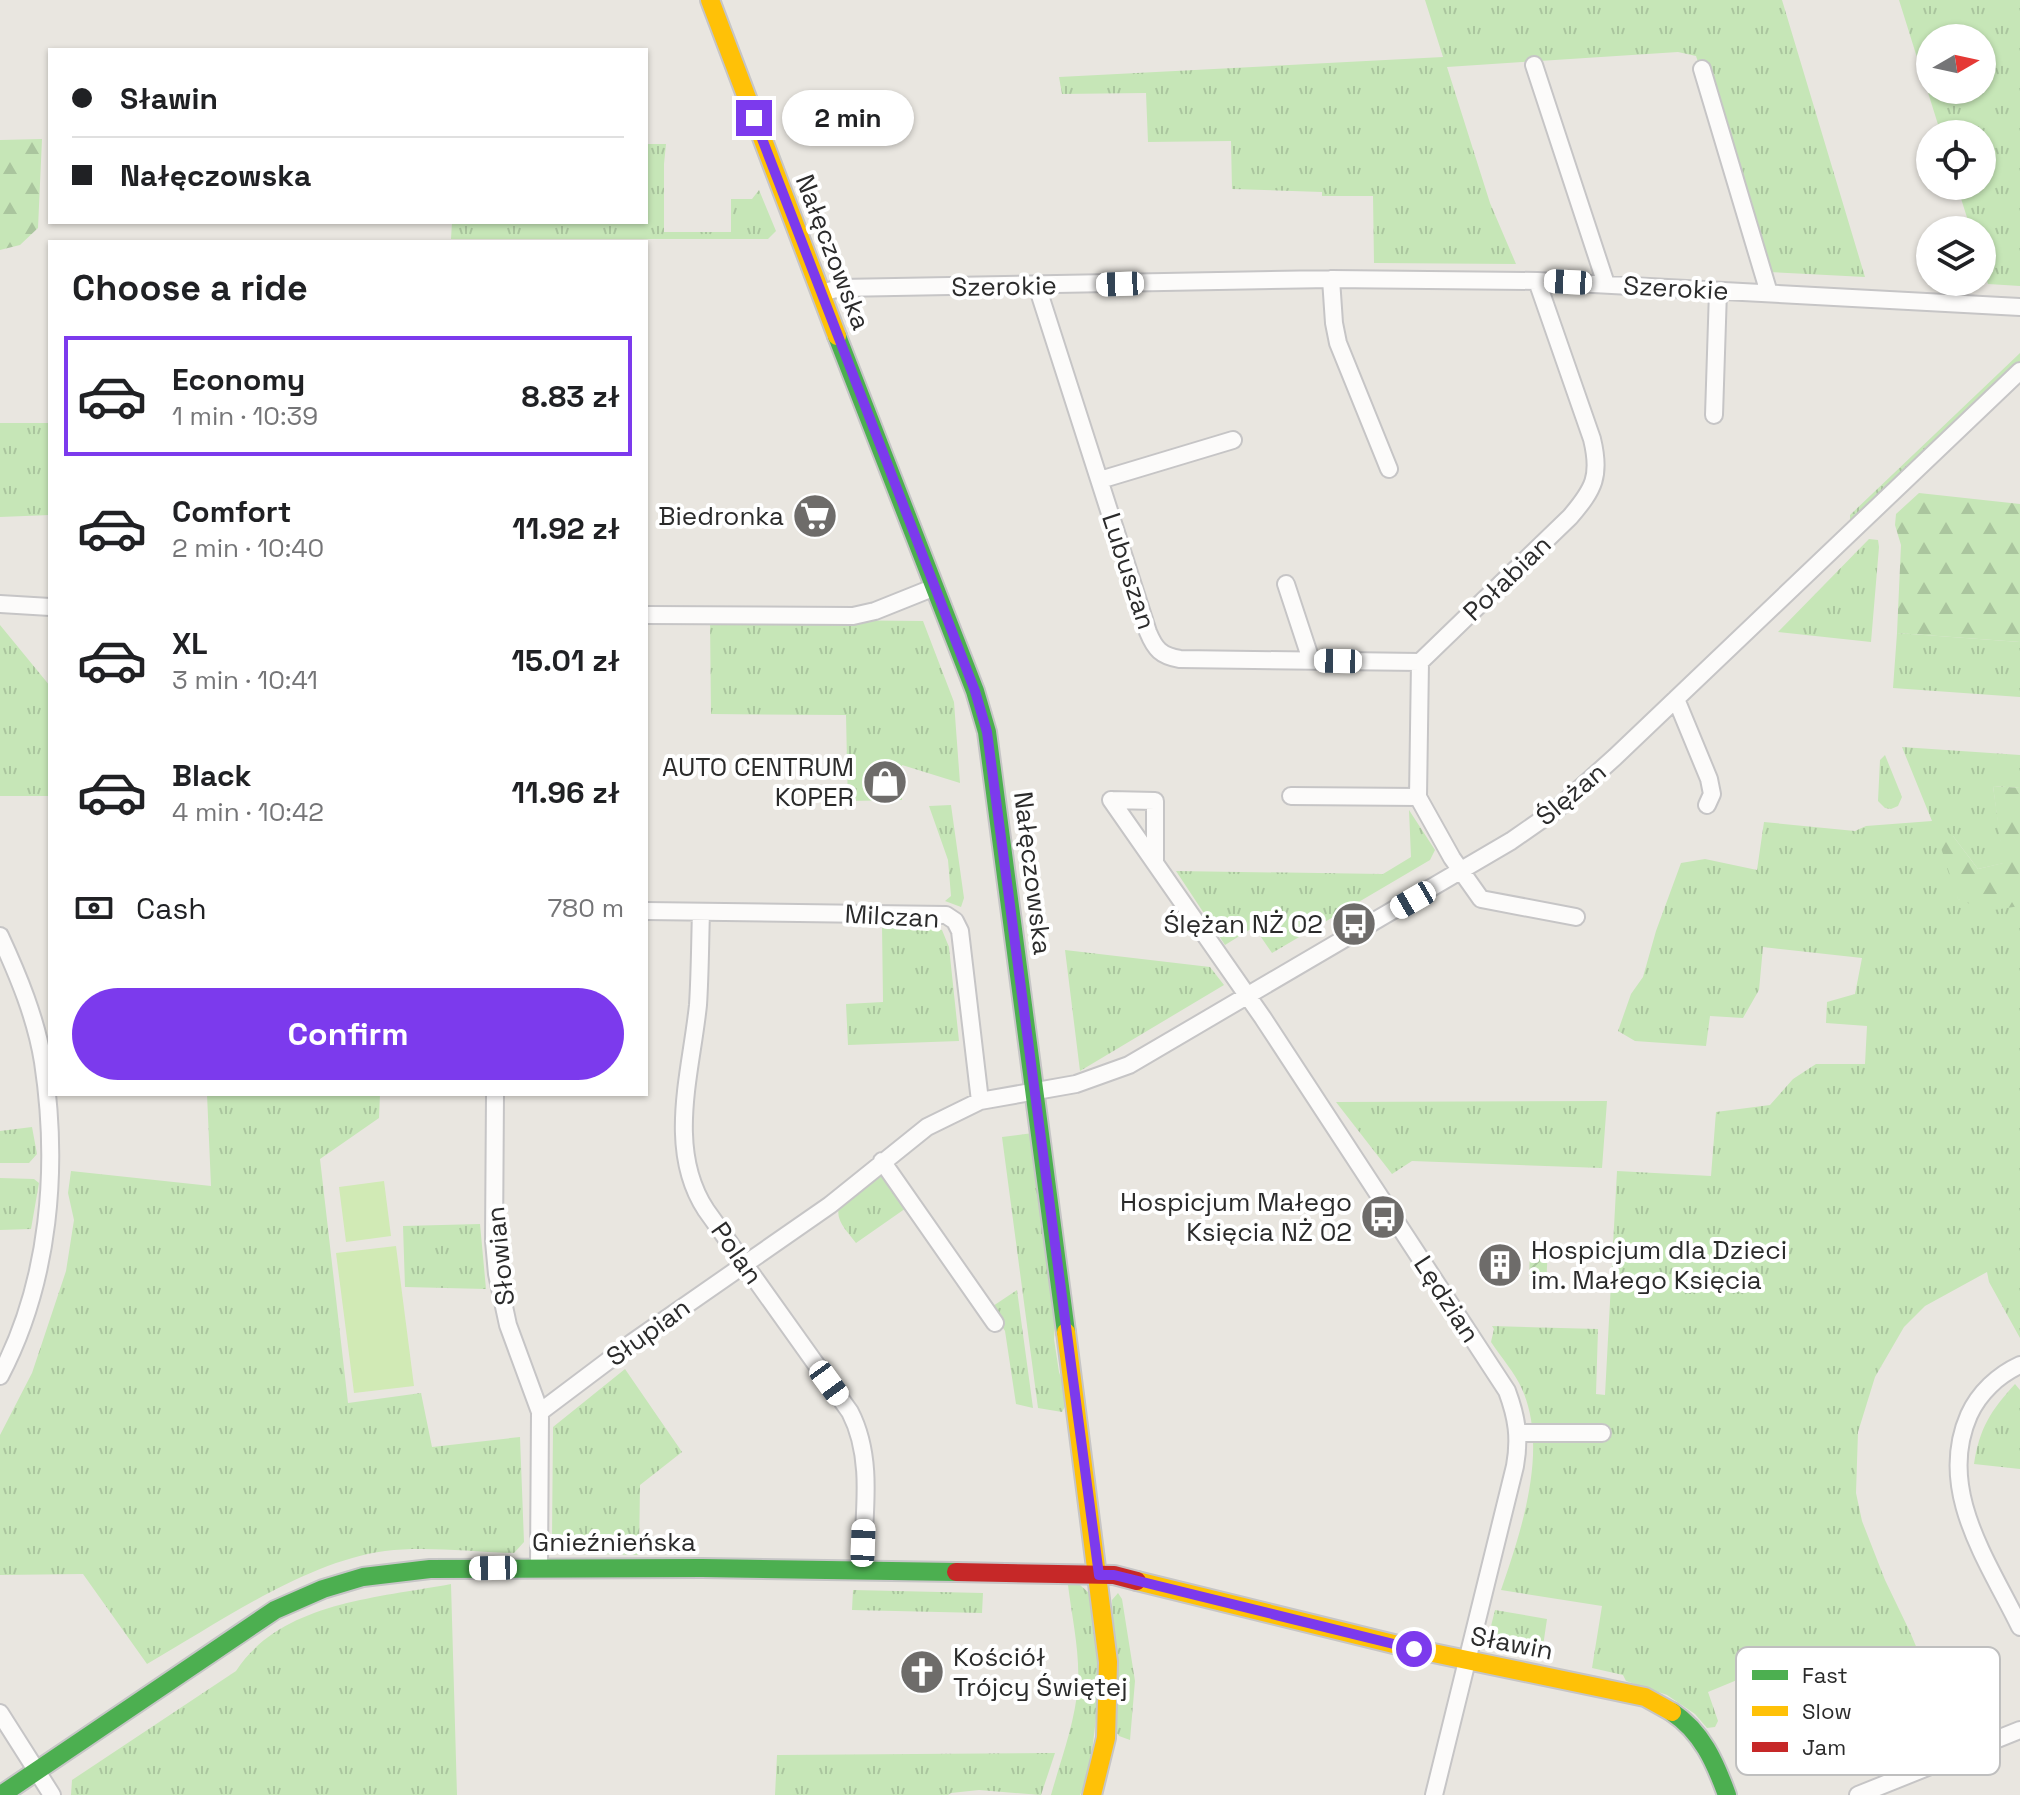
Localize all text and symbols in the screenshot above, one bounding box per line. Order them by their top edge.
north arrow [1916,24,1996,104]
map controls [1916,24,1996,296]
text: Sławin [120,79,218,118]
callout: 2 min [782,90,914,146]
route end [736,100,772,136]
text: 2 min [814,101,882,135]
button: locate [1916,120,1996,200]
text: Nałęczowska [120,156,311,195]
street label: Nałęczowska [788,169,878,335]
button: layers [1916,216,1996,296]
text: Choose a ride [72,265,308,311]
street label: Szerokie [951,268,1057,304]
street label: Szerokie [1622,268,1730,308]
car [1543,269,1593,295]
car [1096,271,1144,297]
icon: car [76,360,148,432]
text: Economy [172,360,305,399]
text: 8.83 zł [521,377,620,416]
text: 1 min · 10:39 [172,399,318,433]
icon: car [76,492,148,564]
text: Comfort [172,492,291,531]
supermarket icon: Biedronka [791,492,839,540]
place label: Biedronka [658,499,784,533]
street label: Lubuszan [1094,508,1164,634]
text: 11.92 zł [512,509,620,548]
street label: Połabian [1456,528,1558,628]
text: 2 min · 10:40 [172,531,324,565]
icon: car [76,624,148,696]
text: XL [172,624,208,663]
text: 15.01 zł [511,641,620,680]
car [1314,649,1362,673]
text: 3 min · 10:41 [172,663,318,697]
place label: AUTO CENTRUM KOPER [662,750,854,814]
street label: Ślężan [1529,755,1613,833]
icon: car [76,756,148,828]
text: Black [172,756,251,795]
shop icon: AUTO CENTRUM KOPER [861,758,909,806]
text: 11.96 zł [512,773,620,812]
street label: Nałęczowska [1006,790,1060,957]
text: 4 min · 10:42 [172,795,324,829]
car [1386,878,1440,922]
icon: cash [72,886,116,930]
text: Cash [136,889,207,928]
text: 780 m [548,891,624,925]
street label: Milczan [844,897,940,935]
bus stop icon: Ślężan NŻ 02 [1330,900,1378,948]
place label: Ślężan NŻ 02 [1163,907,1323,941]
button: Confirm [72,988,624,1080]
place label: Hospicjum Małego Księcia NŻ 02 [1120,1185,1352,1249]
bus stop icon: Hospicjum Małego Księcia NŻ 02 [1359,1193,1407,1241]
street label: Słowian [478,1205,522,1307]
street label: Polan [703,1215,771,1291]
place label: Hospicjum dla Dzieci im. Małego Księcia [1531,1233,1787,1297]
building icon: Hospicjum dla Dzieci im. Małego Księcia [1476,1241,1524,1289]
street label: Lędzian [1406,1249,1488,1349]
street label: Słupian [599,1290,697,1374]
car [805,1357,853,1409]
car [850,1519,876,1567]
street label: Gnieźnieńska [532,1525,696,1559]
car [469,1556,517,1580]
street label: Sławin [1468,1618,1556,1668]
route start [1396,1631,1432,1667]
place label: Kościół Trójcy Świętej [953,1640,1128,1704]
legend [1736,1647,2000,1775]
church icon: Kościół Trójcy Świętej [898,1648,946,1696]
text: Fast [1802,1661,1848,1689]
text: Slow [1802,1697,1852,1725]
text: Jam [1802,1733,1846,1761]

